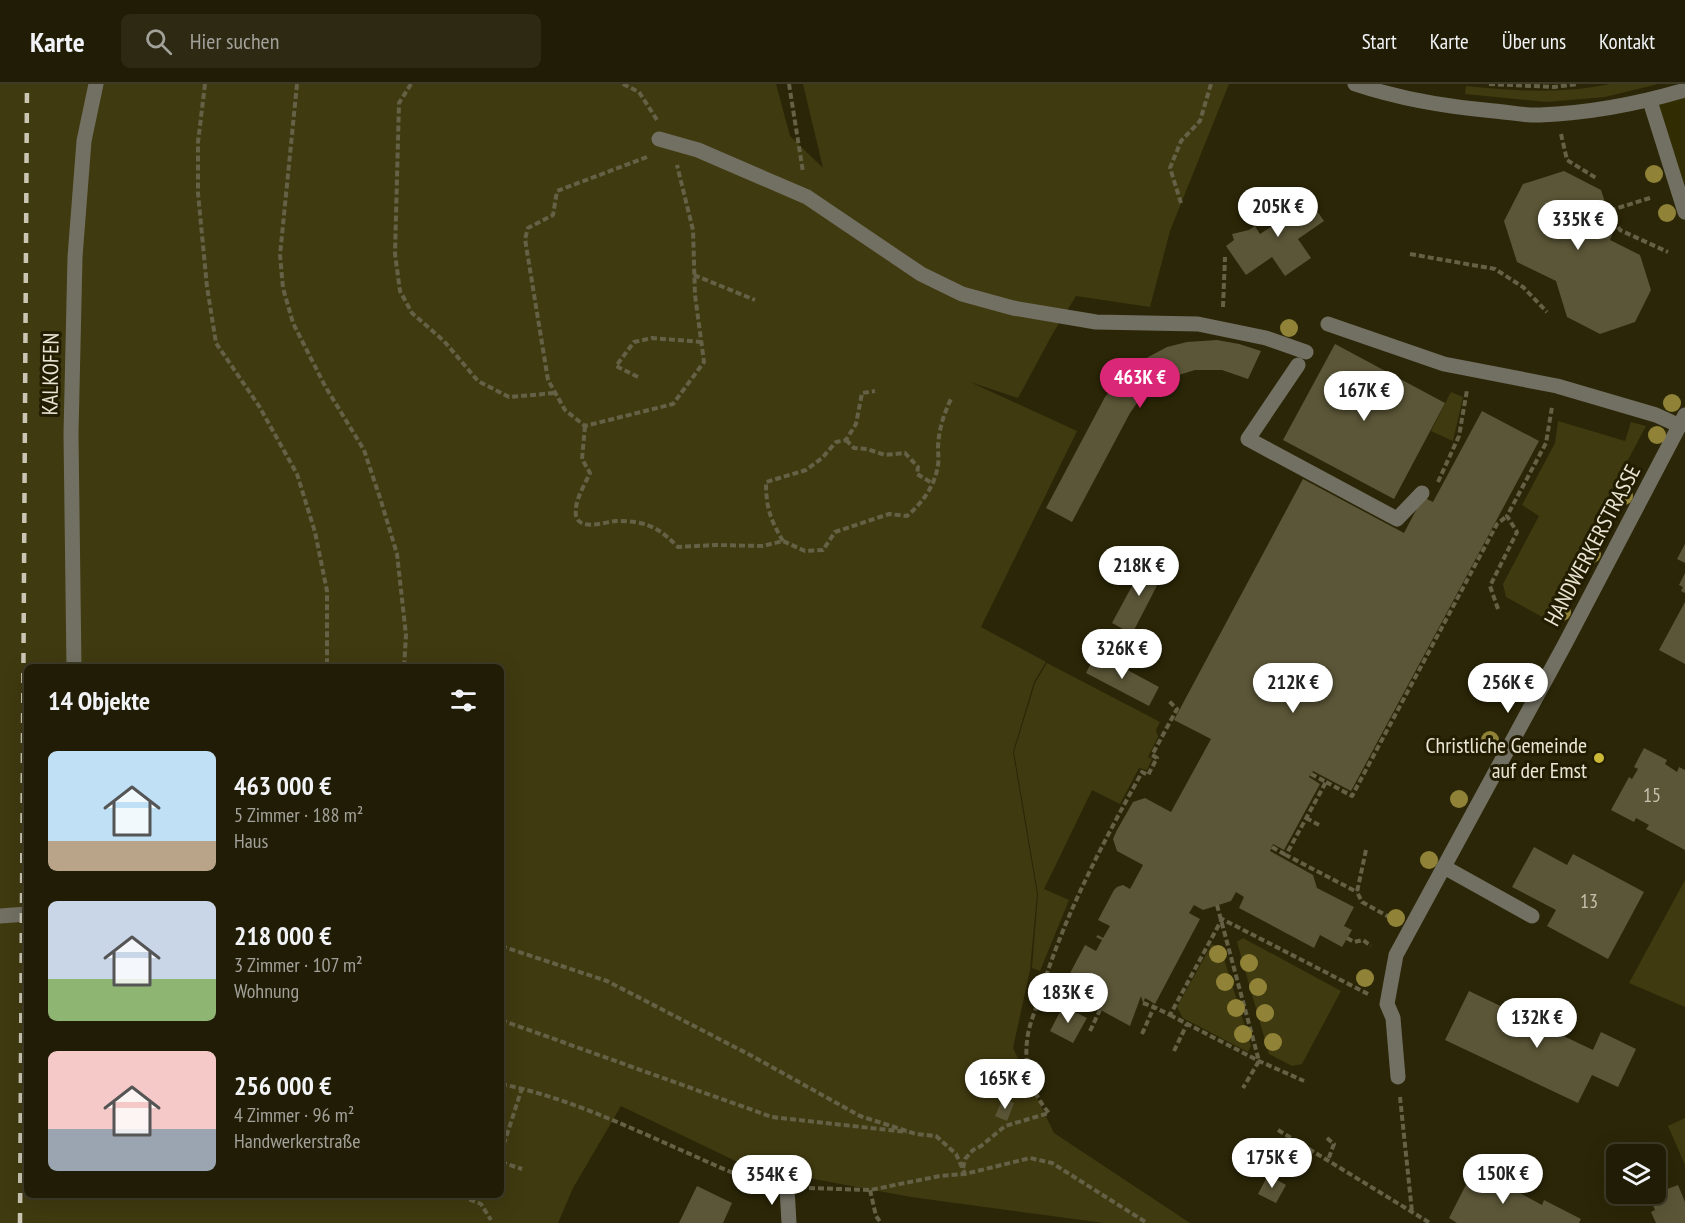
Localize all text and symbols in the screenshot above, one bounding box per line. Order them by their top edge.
search box [121,14,541,68]
text: Karte [30,23,85,60]
icon: search [142,25,175,58]
text: Hier suchen [190,27,279,55]
text: Start [1362,28,1397,55]
text: Karte [1430,28,1469,55]
text: Über uns [1502,28,1566,55]
text: Kontakt [1599,28,1655,55]
pin: 205K € [1229,187,1327,238]
text: 205K € [1252,193,1304,219]
pin: 335K € [1529,200,1627,251]
text: 335K € [1552,206,1604,232]
street label: KALKOFEN [35,332,65,416]
pin: 463K € [1091,358,1189,409]
text: 463K € [1114,364,1166,390]
pin: 167K € [1315,371,1413,422]
text: 167K € [1338,377,1390,403]
street label: HANDWERKERSTRASSE [1538,459,1646,631]
pin: 218K € [1090,546,1188,597]
text: 218K € [1113,552,1165,578]
pin: 326K € [1073,629,1171,680]
text: 326K € [1096,635,1148,661]
pin: 212K € [1244,663,1342,714]
pin: 256K € [1459,663,1557,714]
text: 212K € [1267,669,1319,695]
text: 256K € [1482,669,1534,695]
text: 14 Objekte [48,684,150,717]
icon: filters [447,684,480,717]
place label: Christliche Gemeinde auf der Emst [1425,731,1587,784]
marker: Christliche Gemeinde auf der Emst [1592,751,1606,765]
text: 463 000 € [234,769,332,802]
icon: home [96,775,168,847]
house number: 15 [1643,782,1661,808]
text: 5 Zimmer · 188 m² [234,802,363,828]
text: Haus [234,828,268,854]
house number: 13 [1580,888,1598,914]
text: 218 000 € [234,919,332,952]
icon: home [96,925,168,997]
text: 3 Zimmer · 107 m² [234,952,363,978]
pin: 183K € [1019,973,1117,1024]
text: Wohnung [234,978,299,1004]
text: 183K € [1042,979,1094,1005]
pin: 132K € [1488,998,1586,1049]
text: 132K € [1511,1004,1563,1030]
pin: 165K € [956,1059,1054,1110]
text: 165K € [979,1065,1031,1091]
text: 256 000 € [234,1069,332,1102]
icon: home [96,1075,168,1147]
text: 4 Zimmer · 96 m² [234,1102,354,1128]
text: Handwerkerstraße [234,1128,361,1154]
pin: 175K € [1223,1138,1321,1189]
text: 175K € [1246,1144,1298,1170]
map controls [1606,1144,1666,1204]
button: layers [1606,1144,1666,1204]
pin: 150K € [1454,1154,1552,1205]
pin: 354K € [723,1155,821,1206]
text: 150K € [1477,1160,1529,1186]
text: 354K € [746,1161,798,1187]

